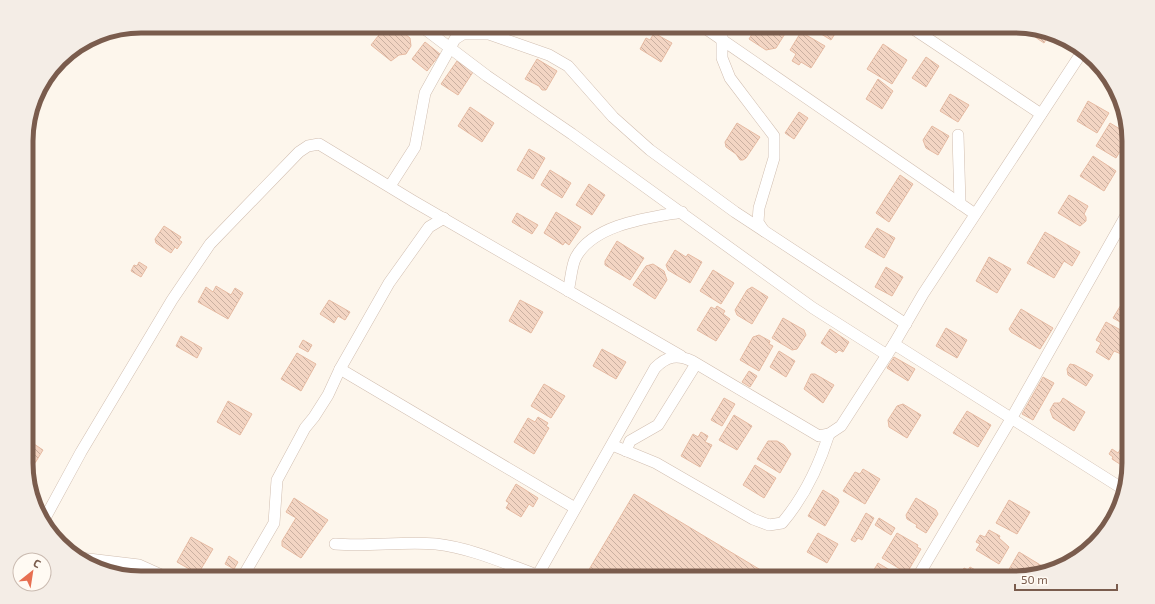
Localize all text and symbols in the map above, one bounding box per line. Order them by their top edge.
north arrow [12,552,52,592]
text: С [31,556,44,570]
scale bar [1015,566,1117,592]
text: 50 m [1021,572,1048,586]

